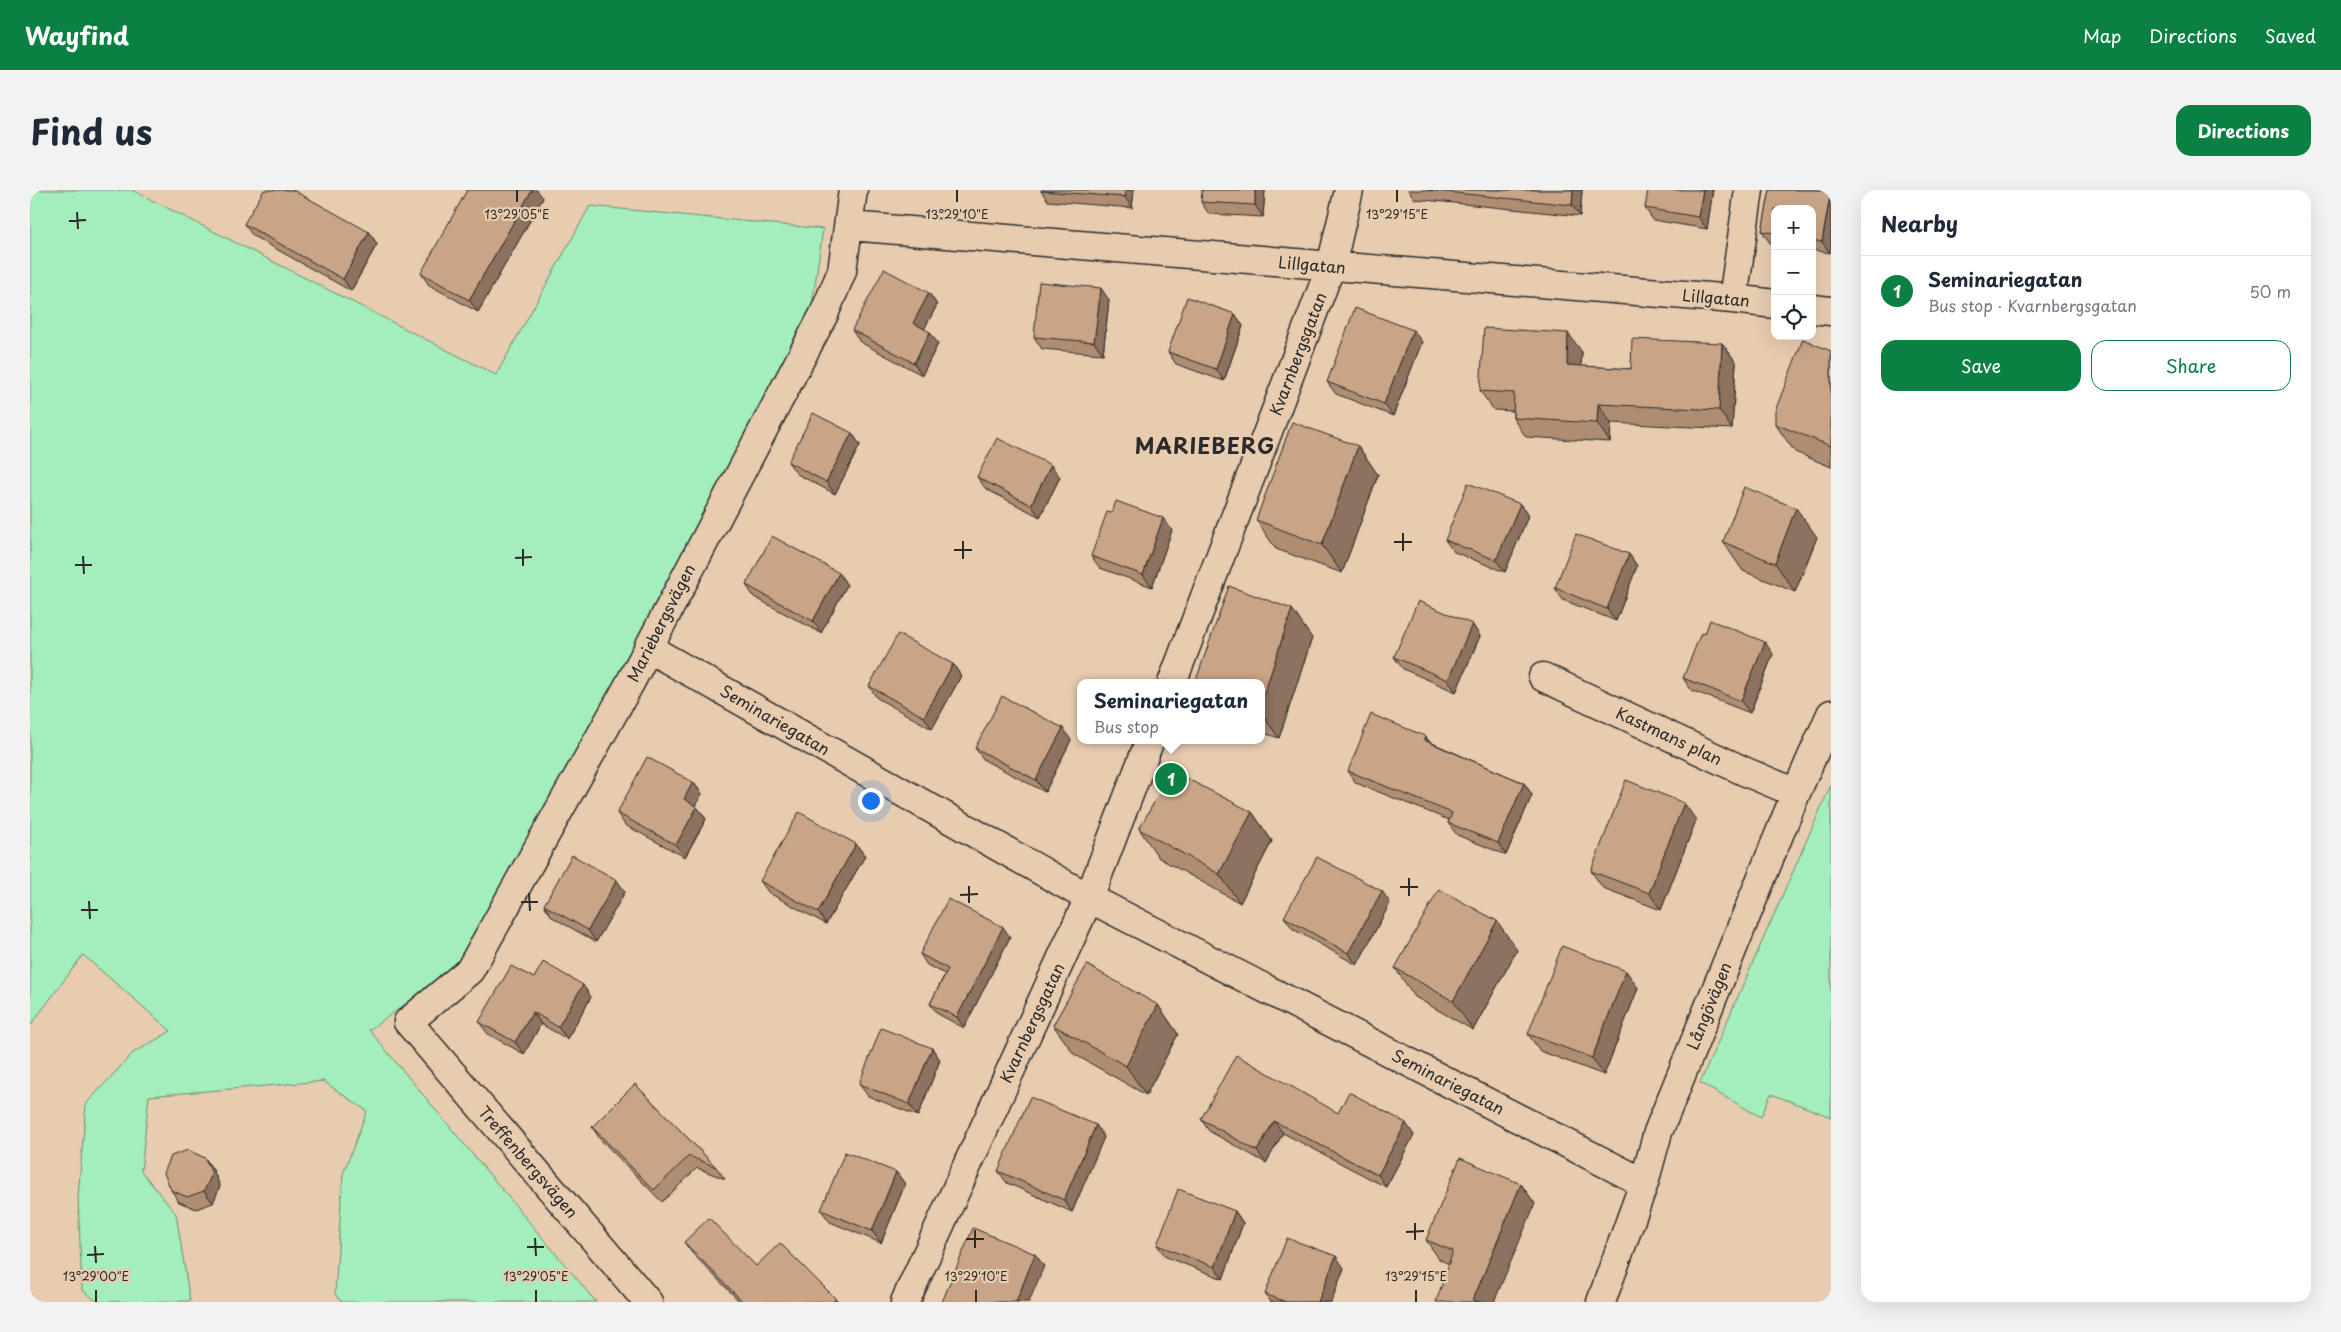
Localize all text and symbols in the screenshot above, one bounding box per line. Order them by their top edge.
text: Wayfind [25,17,129,53]
text: Map [2083,22,2121,49]
text: Directions [2149,22,2237,49]
text: Saved [2265,22,2316,49]
text: Find us [30,104,152,157]
button: Directions [2176,105,2311,156]
text: 13°29'05"E [484,205,550,223]
text: 13°29'10"E [925,205,989,223]
text: 13°29'15"E [1366,205,1428,223]
map controls [1771,205,1816,340]
button: + [1771,205,1816,250]
text: Nearby [1881,207,1958,239]
street label: Lillgatan [1277,249,1347,279]
button: − [1771,250,1816,295]
text: Seminariegatan [1928,265,2082,293]
text: 1 [1893,279,1901,303]
text: 50 m [2250,279,2291,303]
street label: Lillgatan [1681,282,1751,312]
street label: Kvarnbergsgatan [1263,289,1332,419]
text: Bus stop · Kvarnbergsgatan [1928,293,2137,317]
button: locate [1771,295,1816,340]
button: Save [1881,340,2081,391]
button: Share [2091,340,2291,391]
district label: MARIEBERG [1135,429,1275,461]
street label: Mariebergsvägen [620,559,700,686]
street label: Seminariegatan [716,678,835,760]
popup [1077,679,1265,744]
text: Seminariegatan [1094,686,1248,714]
street label: Kastmans plan [1612,700,1726,770]
text: Bus stop [1094,714,1159,738]
pin: 1 [1155,760,1187,798]
your location [858,788,884,814]
street label: Kvarnbergsgatan [993,958,1070,1087]
street label: Långövägen [1680,958,1737,1053]
street label: Seminariegatan [1388,1042,1509,1120]
street label: Treffenbergsvägen [473,1100,584,1223]
text: 13°29'00"E [63,1267,129,1285]
text: 13°29'05"E [503,1267,569,1285]
text: 13°29'10"E [944,1267,1008,1285]
text: 13°29'15"E [1385,1267,1447,1285]

